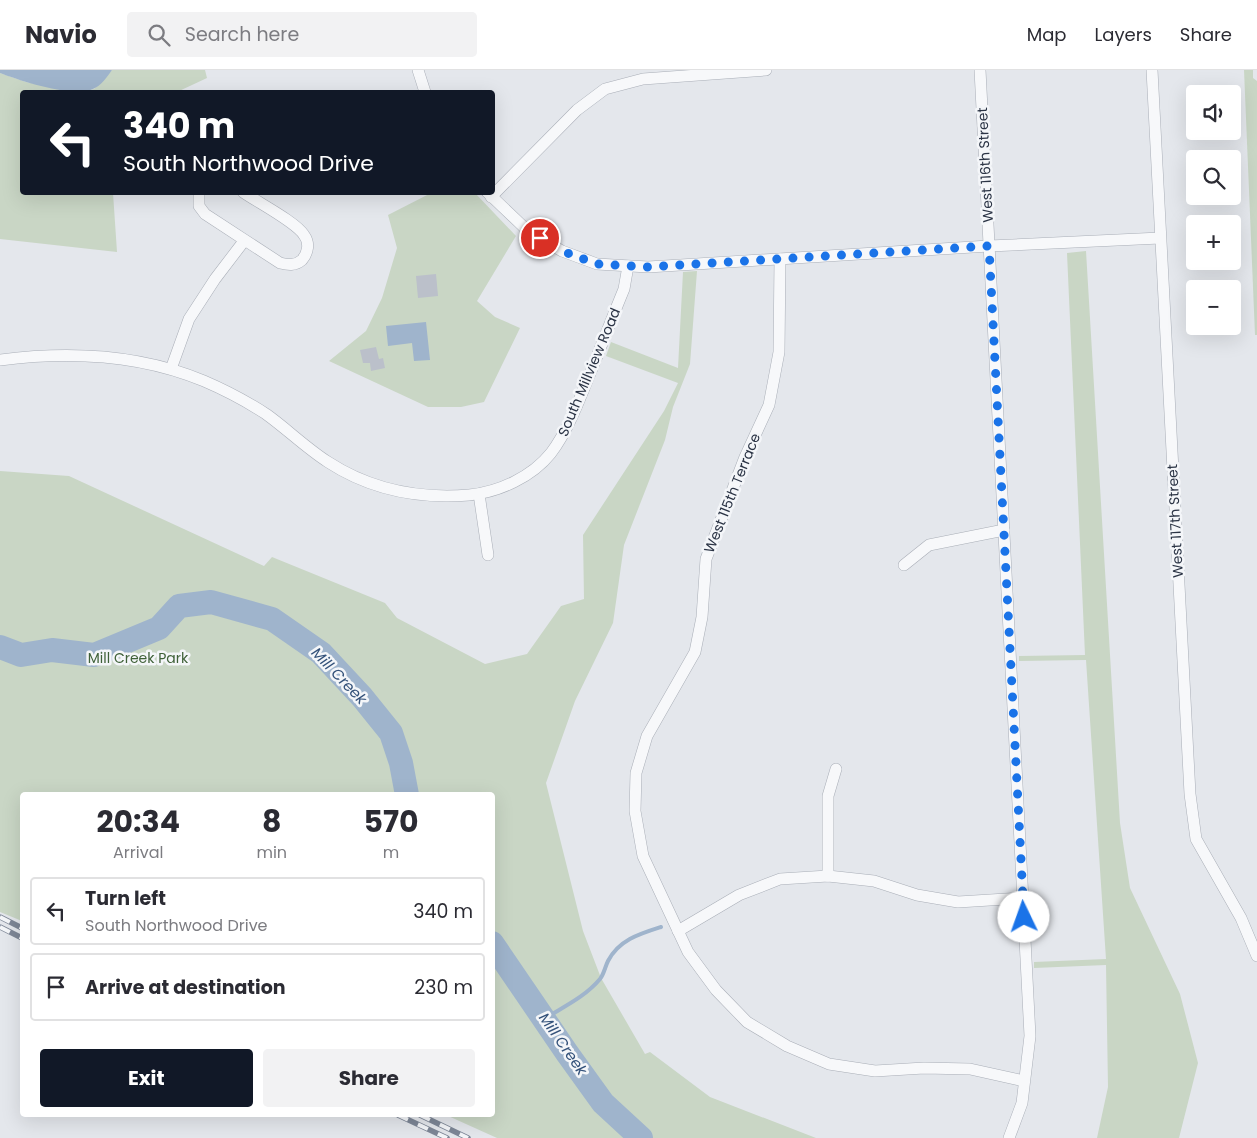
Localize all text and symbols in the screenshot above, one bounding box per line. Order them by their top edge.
search box [127,12,477,57]
text: Navio [25,18,97,51]
icon: search [145,21,173,49]
text: Search here [185,21,299,48]
text: Map [1027,22,1067,47]
text: Layers [1095,22,1152,47]
text: Share [1180,22,1232,47]
map controls [1186,85,1241,335]
button: sound [1186,85,1241,140]
text: 340 m [123,101,235,150]
street label: West 116th Street [972,107,998,223]
icon: left [40,110,105,175]
text: South Northwood Drive [123,148,374,179]
button: search [1186,150,1241,205]
button: + [1186,215,1241,270]
pin [519,217,561,259]
icon: arrive [526,224,554,252]
button: − [1186,280,1241,335]
street label: South Millview Road [553,305,625,439]
street label: West 115th Terrace [699,430,765,556]
street label: West 117th Street [1162,464,1188,578]
water label: Mill Creek [307,642,373,710]
park label: Mill Creek Park [88,648,189,668]
text: 20:34 [96,800,180,843]
text: 8 [262,800,281,843]
text: 570 [363,800,419,843]
text: Arrival [113,841,163,864]
text: min [256,841,287,864]
text: m [383,841,399,864]
text: Turn left [85,885,166,912]
position arrow [997,890,1049,942]
icon: left [42,897,70,925]
text: 340 m [413,898,473,925]
text: South Northwood Drive [85,914,268,937]
icon: arrive [42,973,70,1001]
text: Arrive at destination [85,974,286,1001]
text: 230 m [414,974,473,1001]
water label: Mill Creek [534,1008,593,1080]
button: Exit [40,1049,253,1107]
button: Share [263,1049,475,1107]

